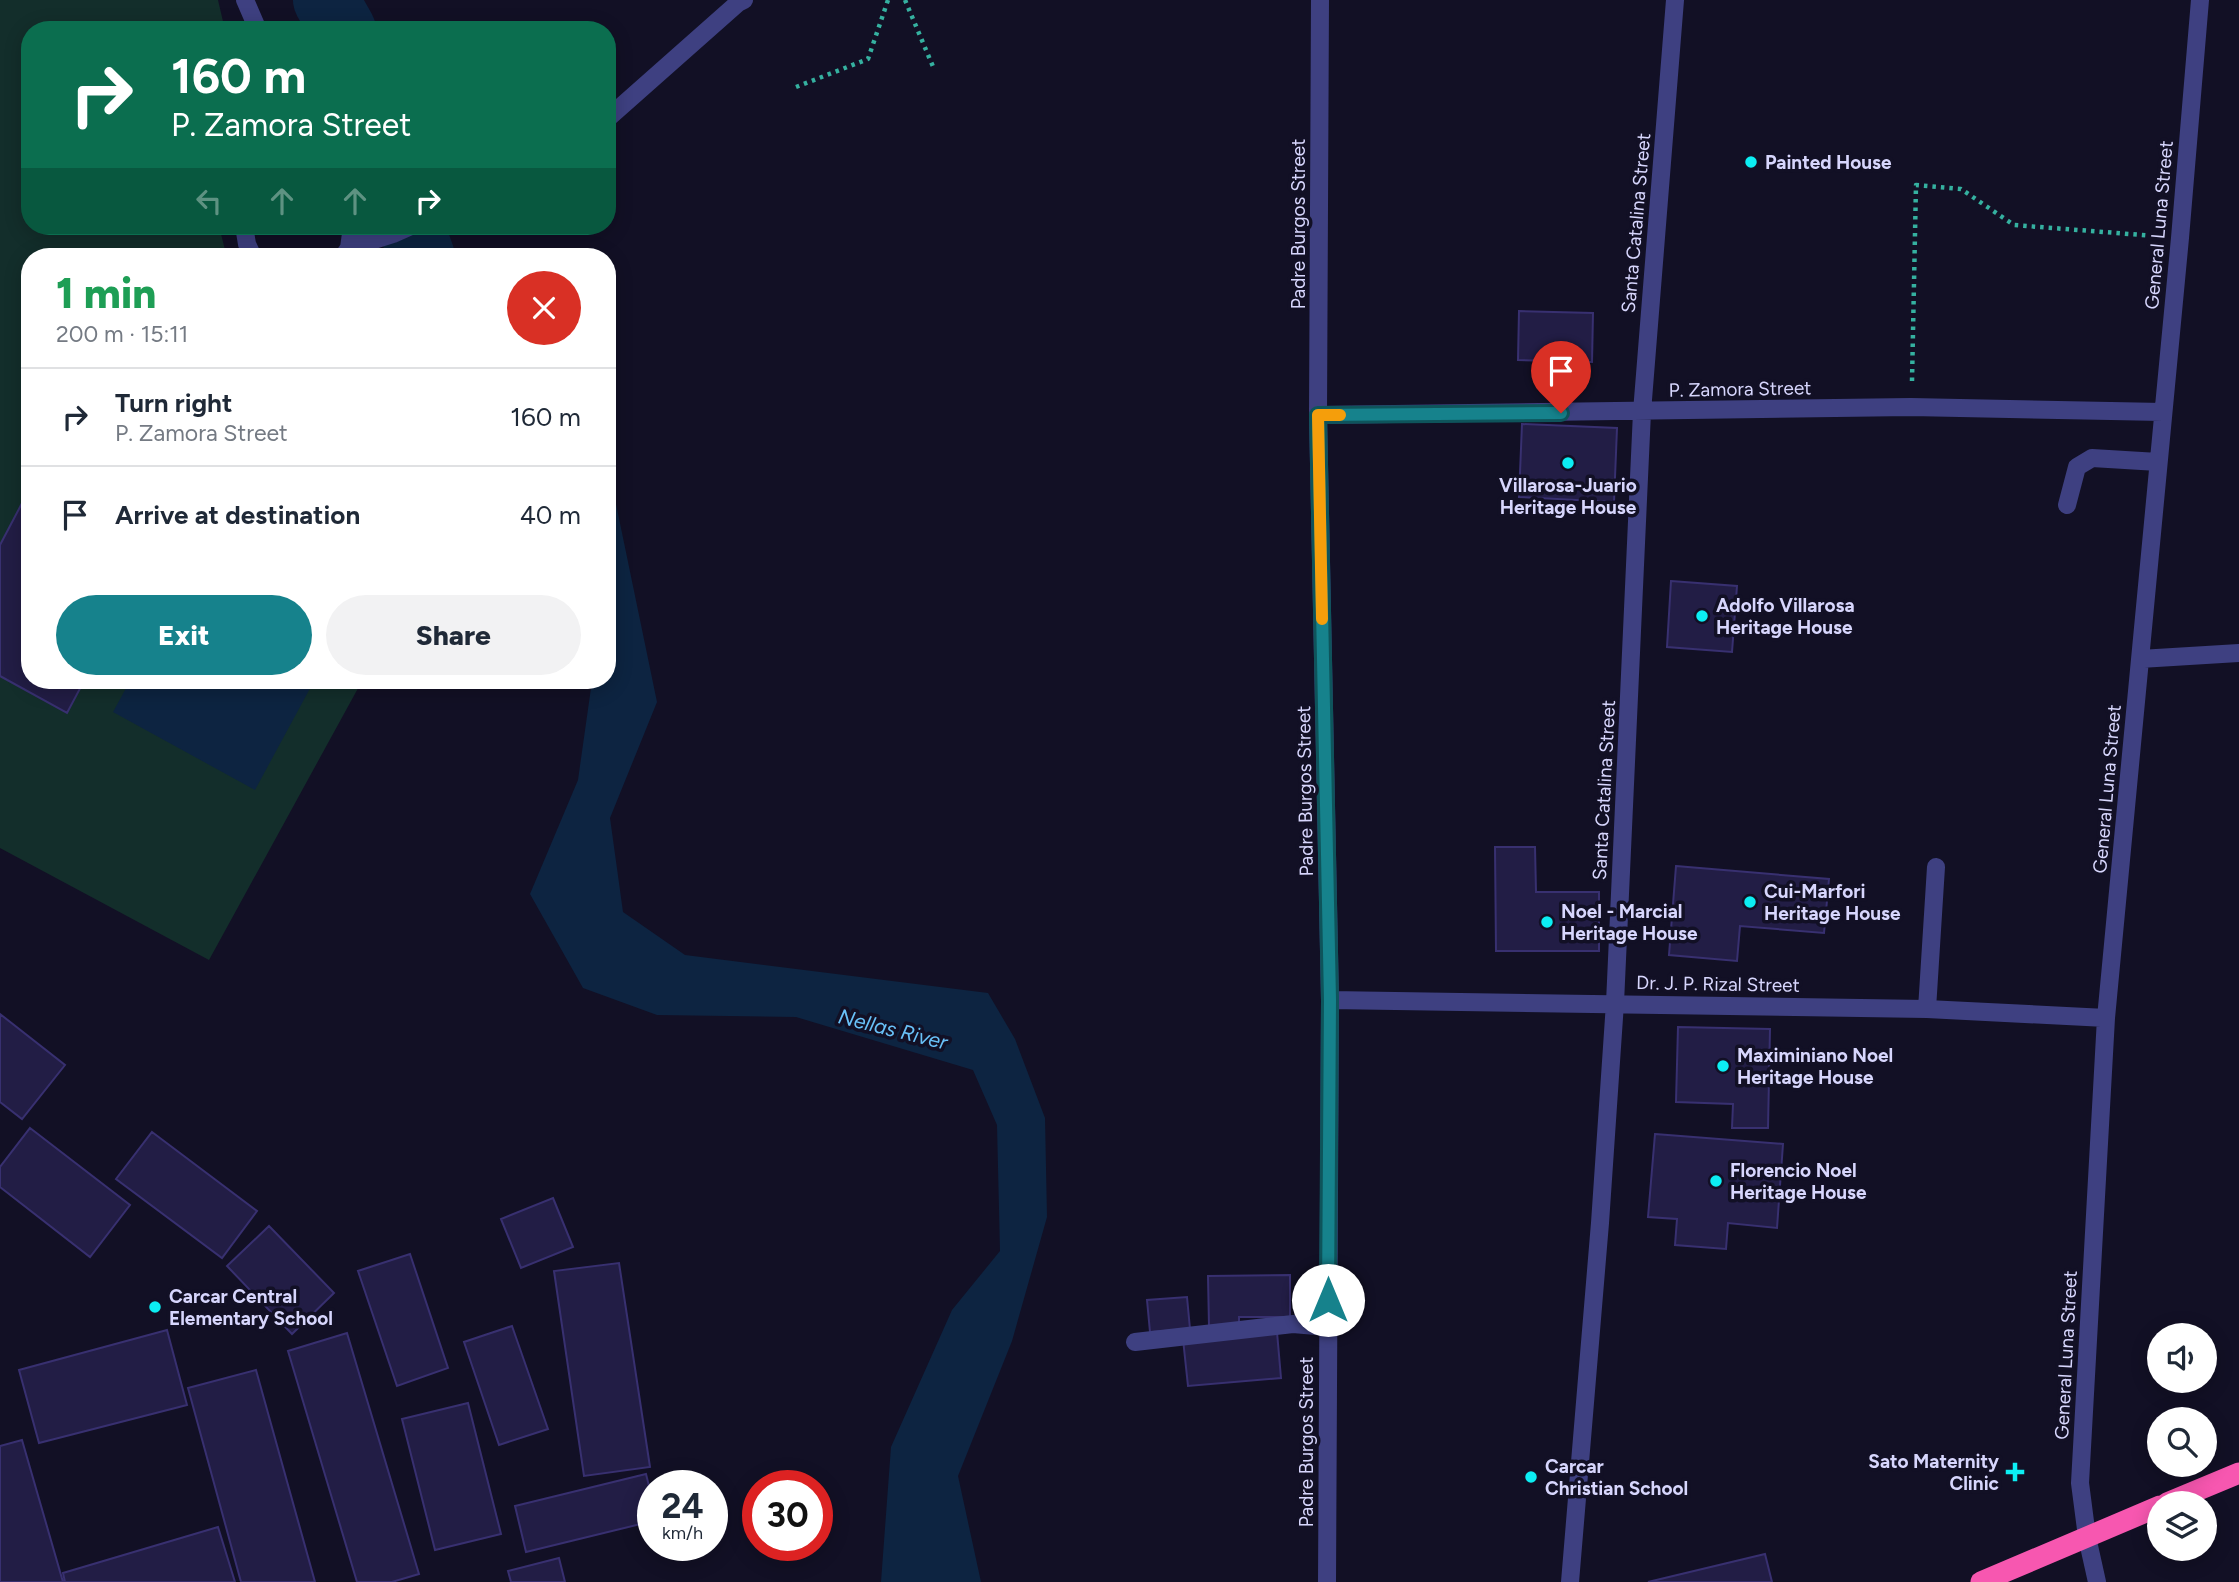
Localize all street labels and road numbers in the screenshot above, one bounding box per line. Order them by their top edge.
street label: Santa Catalina Street [1617,132,1655,314]
street label: Padre Burgos Street [1287,139,1310,309]
street label: General Luna Street [2140,140,2178,310]
street label: P. Zamora Street [1668,376,1812,402]
street label: Santa Catalina Street [1588,699,1620,881]
street label: General Luna Street [2088,704,2126,874]
street label: Padre Burgos Street [1292,705,1318,877]
street label: Dr. J. P. Rizal Street [1636,971,1800,997]
street label: General Luna Street [2050,1270,2082,1440]
street label: Padre Burgos Street [1295,1357,1318,1527]

